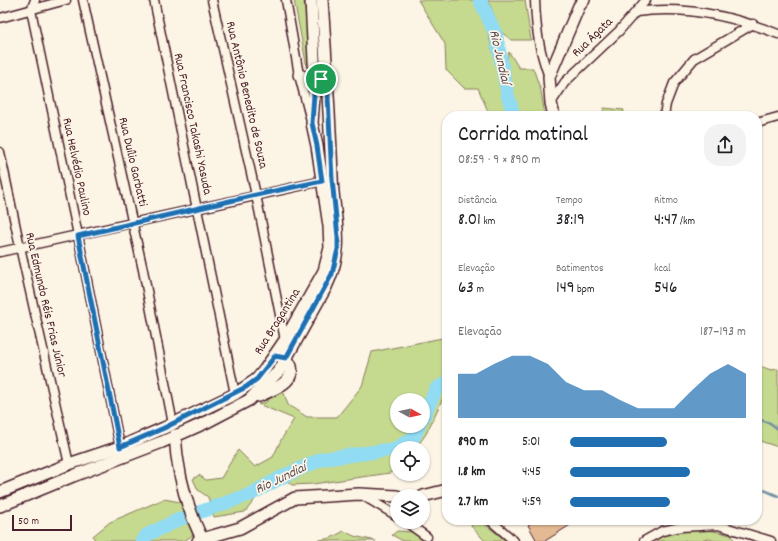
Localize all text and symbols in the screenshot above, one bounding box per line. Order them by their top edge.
street label: Rua Ágata [568,13,618,62]
street label: Rua Antônio Benedito de Souza [220,20,272,171]
water label: Rio Jundiaí [483,28,516,89]
street label: Rua Francisco Takashi Yasuda [168,51,216,197]
pin [304,62,338,96]
icon: arrive [310,68,332,90]
street label: Rua Duílio Garbatti [112,115,152,209]
street label: Rua Helvédio Paulino [56,116,96,218]
text: Corrida matinal [458,120,588,151]
button: share [704,124,746,166]
text: 08:59 · 9 × 890 m [458,151,541,170]
text: Distância [458,193,497,209]
text: Tempo [556,193,583,209]
text: Ritmo [654,193,678,209]
text: 8.01 [458,209,481,233]
text: 38:19 [556,209,585,233]
text: 4:47 [654,209,677,233]
text: km [481,214,495,230]
text: /km [677,214,695,230]
street label: Rua Edmundo Réis Frias Júnior [19,231,71,379]
text: Elevação [458,261,495,277]
text: Batimentos [556,261,604,277]
text: kcal [654,261,671,277]
text: 63 [458,277,474,301]
text: 149 [556,277,575,301]
text: 546 [654,277,677,301]
text: m [474,282,484,298]
text: bpm [575,282,595,298]
street label: Rua Bragantina [250,284,306,359]
text: Elevação [458,323,502,342]
text: 187–193 m [700,323,746,342]
north arrow [390,393,430,433]
map controls [390,393,430,529]
text: 890 m [458,433,488,452]
text: 5:01 [522,433,540,452]
button: locate [390,441,430,481]
water label: Rio Jundiaí [252,457,313,500]
text: 1.8 km [458,463,485,482]
text: 4:45 [522,463,541,482]
button: layers [390,489,430,529]
text: 2.7 km [458,493,488,512]
text: 4:59 [522,493,542,512]
scale bar [12,513,72,532]
text: 50 m [18,514,39,530]

